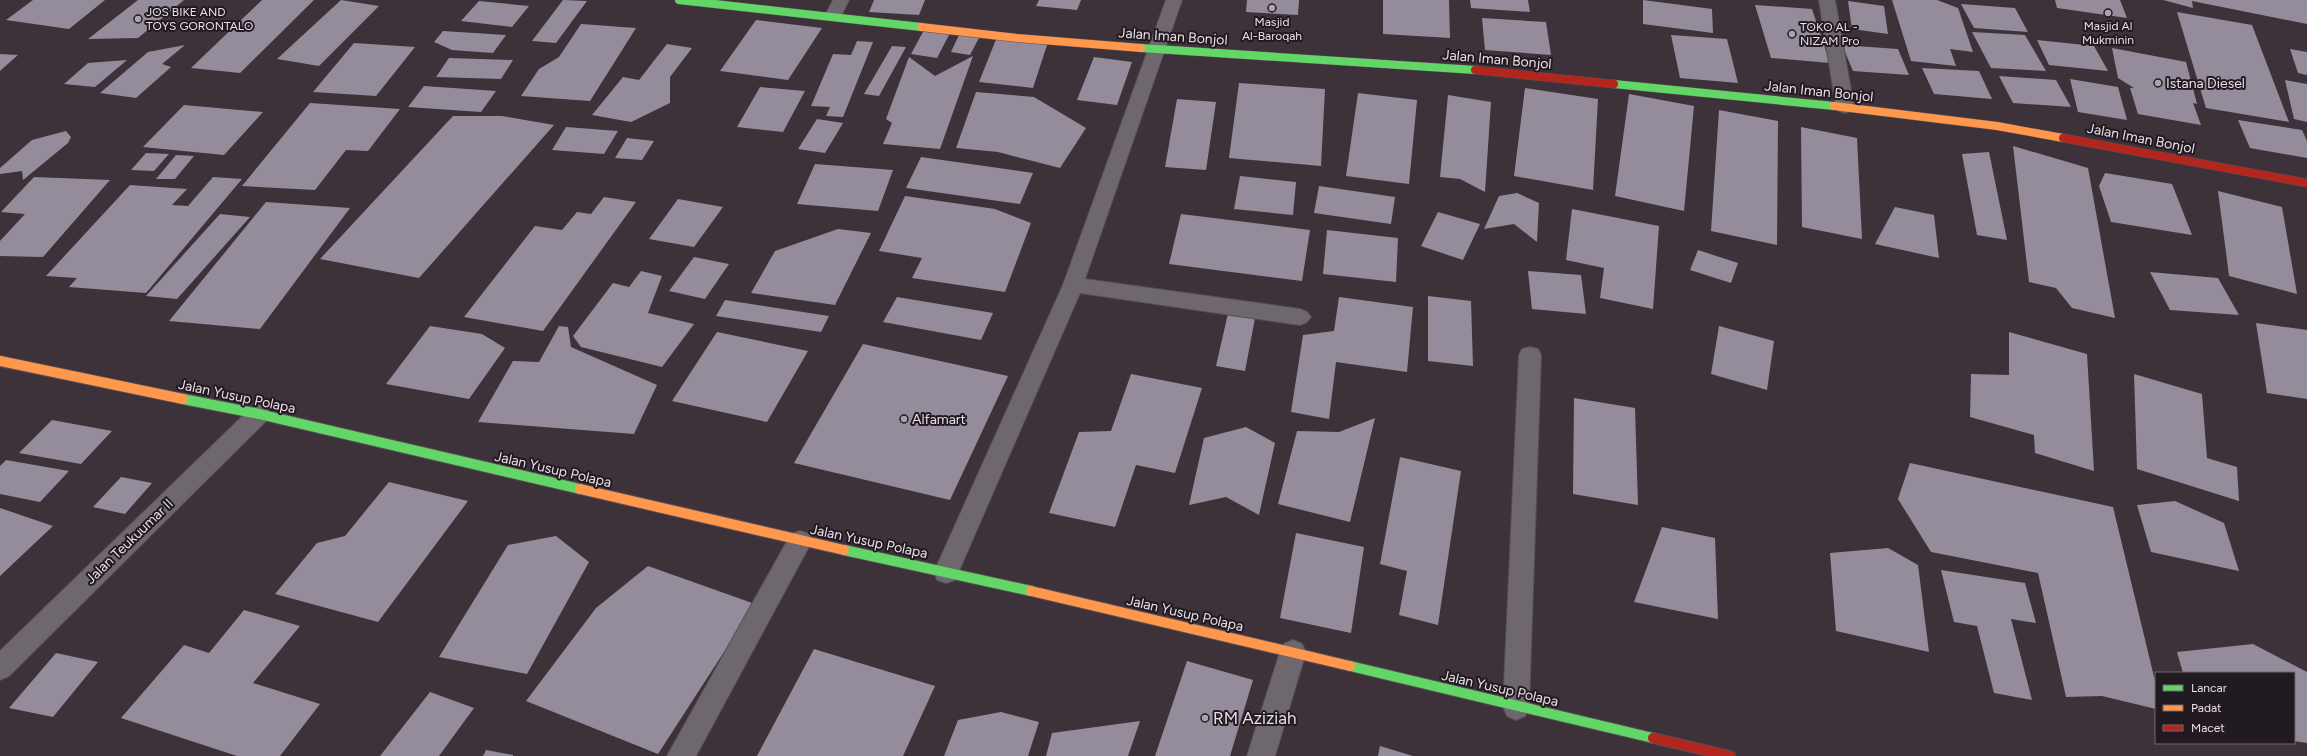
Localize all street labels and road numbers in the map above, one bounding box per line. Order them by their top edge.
street label: Jalan Iman Bonjol [1118,24,1228,49]
street label: Jalan Iman Bonjol [1442,46,1552,73]
street label: Jalan Iman Bonjol [1764,77,1874,106]
street label: Jalan Iman Bonjol [2086,120,2196,157]
street label: Jalan Yusup Polapa [177,376,297,417]
street label: Jalan Yusup Polapa [493,448,613,491]
street label: Jalan Teukuumar II [82,495,177,588]
street label: Jalan Yusup Polapa [809,521,929,562]
street label: Jalan Yusup Polapa [1125,592,1245,635]
street label: Jalan Yusup Polapa [1440,667,1560,710]

